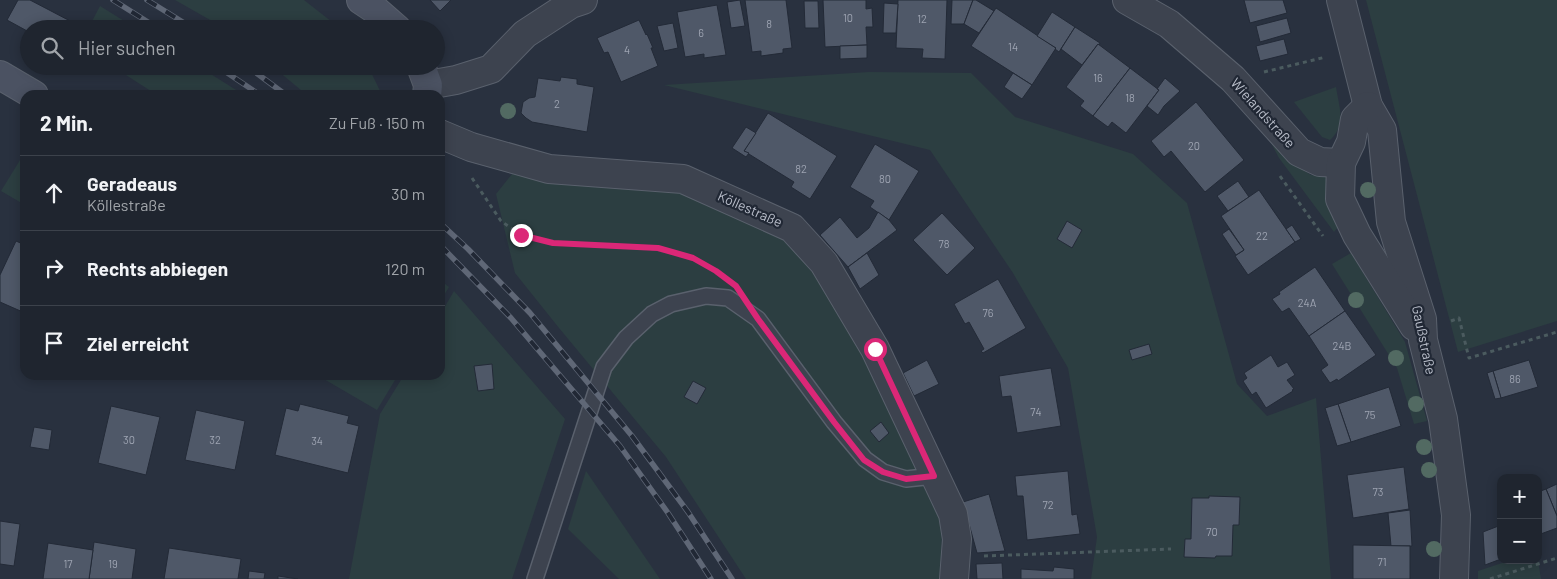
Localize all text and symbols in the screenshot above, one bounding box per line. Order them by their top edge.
house number: 10 [843,11,853,24]
house number: 12 [917,12,927,25]
house number: 8 [766,17,772,30]
search box [20,20,445,75]
house number: 6 [698,26,704,39]
icon: search [38,34,66,62]
text: Hier suchen [78,36,176,59]
house number: 14 [1008,40,1018,53]
house number: 4 [624,43,630,56]
house number: 16 [1093,71,1103,84]
street label: Wielandstraße [1228,74,1299,151]
house number: 18 [1125,91,1135,104]
house number: 2 [554,97,560,110]
text: 2 Min. [40,110,93,135]
text: Zu Fuß · 150 m [329,113,425,132]
house number: 20 [1188,139,1200,152]
house number: 82 [795,162,807,175]
text: Geradeaus [87,172,177,195]
house number: 80 [879,172,891,185]
icon: ahead [40,179,68,207]
text: 30 m [391,184,425,203]
street label: Köllestraße [715,187,785,230]
text: Köllestraße [87,195,166,214]
route end [510,224,533,247]
house number: 22 [1256,229,1268,242]
house number: 78 [939,237,950,250]
icon: right [40,254,68,282]
text: Rechts abbiegen [87,257,228,280]
text: 120 m [385,259,425,278]
house number: 24A [1298,296,1317,309]
street label: Gaußstraße [1409,304,1440,376]
house number: 76 [983,306,994,319]
icon: arrive [40,329,68,357]
text: Ziel erreicht [87,332,189,355]
route start [864,338,887,361]
house number: 24B [1333,339,1352,352]
house number: 86 [1509,372,1521,385]
house number: 74 [1030,405,1042,418]
house number: 75 [1365,408,1376,421]
house number: 30 [123,433,135,446]
house number: 32 [209,433,221,446]
house number: 34 [311,434,323,447]
map controls [1497,474,1542,564]
button: + [1497,474,1542,519]
house number: 73 [1373,485,1383,498]
house number: 72 [1042,498,1054,511]
button: − [1497,519,1542,564]
house number: 70 [1206,525,1218,538]
house number: 71 [1377,555,1387,568]
house number: 17 [63,557,73,570]
house number: 19 [108,557,118,570]

